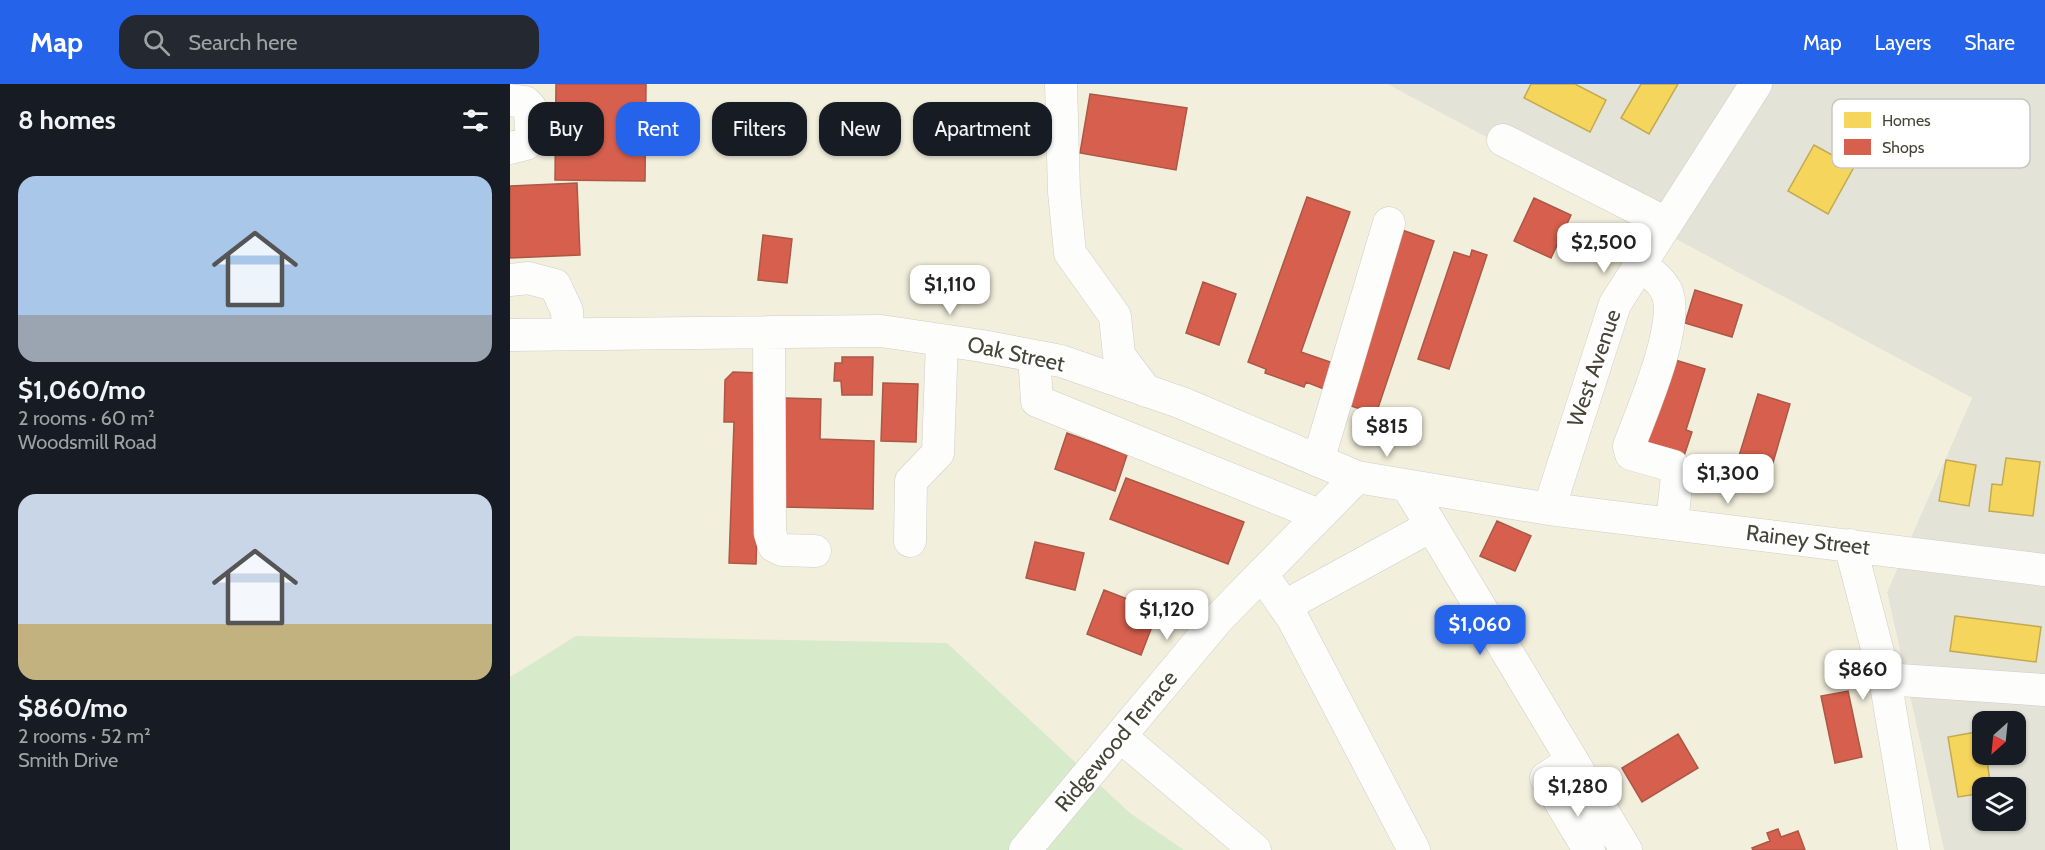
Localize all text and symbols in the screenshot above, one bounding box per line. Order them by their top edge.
search box [119,15,539,69]
text: Map [30,25,83,59]
icon: search [140,26,173,59]
text: Search here [188,29,297,56]
text: Map [1803,30,1842,55]
text: Layers [1875,30,1931,55]
text: Share [1964,30,2015,55]
legend [1832,99,2030,168]
chip: Buy [528,102,604,156]
chip: Rent [616,102,700,156]
chip: Filters [712,102,807,156]
chip: New [819,102,901,156]
chip: Apartment [913,102,1052,156]
text: 8 homes [18,104,116,136]
icon: filters [459,104,492,137]
text: Homes [1882,111,1931,130]
text: Shops [1882,138,1925,157]
icon: home [201,215,309,323]
pin: $2,500 [1555,223,1653,274]
text: $2,500 [1571,230,1637,254]
pin: $1,110 [901,265,999,316]
text: $1,110 [924,272,976,296]
street label: West Avenue [1561,306,1627,430]
street label: Oak Street [965,331,1068,378]
text: $1,060/mo [18,374,146,406]
text: 2 rooms · 60 m² [18,406,155,430]
pin: $815 [1351,407,1423,458]
text: $815 [1366,414,1408,438]
text: Woodsmill Road [18,430,157,454]
pin: $1,300 [1679,454,1777,505]
text: $1,300 [1697,461,1759,485]
street label: Rainey Street [1745,519,1872,561]
icon: home [201,533,309,641]
pin: $1,120 [1118,590,1216,641]
text: $1,120 [1139,597,1195,621]
pin: $1,060 [1431,605,1529,656]
text: $1,060 [1449,612,1511,636]
pin: $860 [1827,650,1899,701]
text: $860 [1838,657,1888,681]
street label: Ridgewood Terrace [1049,665,1183,817]
text: $860/mo [18,692,128,724]
north arrow [1972,711,2026,765]
map controls [1972,711,2026,831]
text: 2 rooms · 52 m² [18,724,151,748]
text: Smith Drive [18,748,118,772]
pin: $1,280 [1529,767,1627,818]
text: $1,280 [1548,774,1608,798]
button: layers [1972,777,2026,831]

